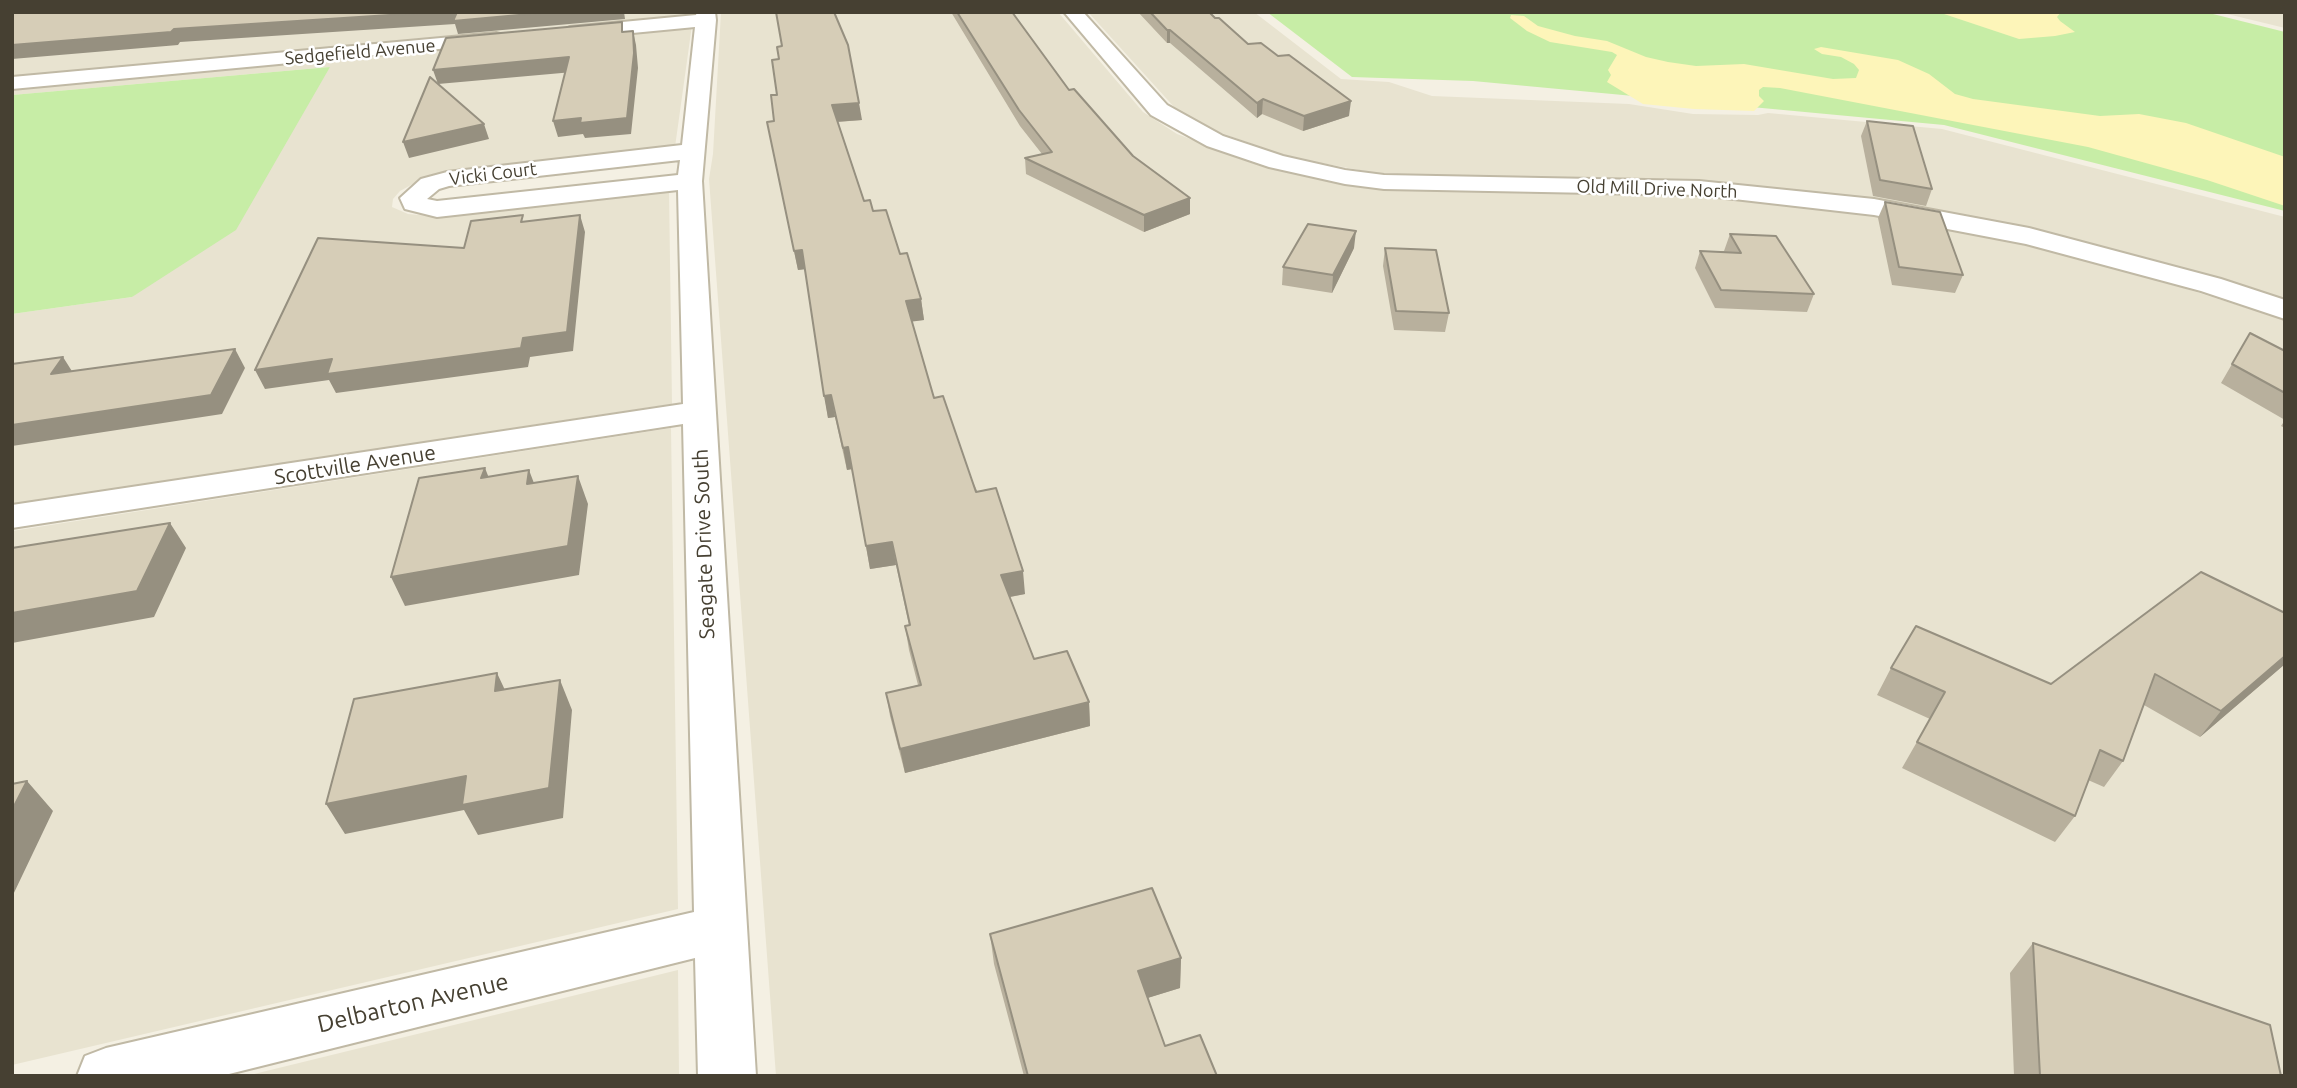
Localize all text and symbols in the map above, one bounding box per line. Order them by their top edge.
street label: Sedgefield Avenue [284,35,436,69]
street label: Vicki Court [448,158,538,190]
street label: Old Mill Drive North [1576,175,1738,203]
street label: Scottville Avenue [273,440,437,490]
street label: Seagate Drive South [688,448,720,640]
street label: Delbarton Avenue [315,967,511,1039]

